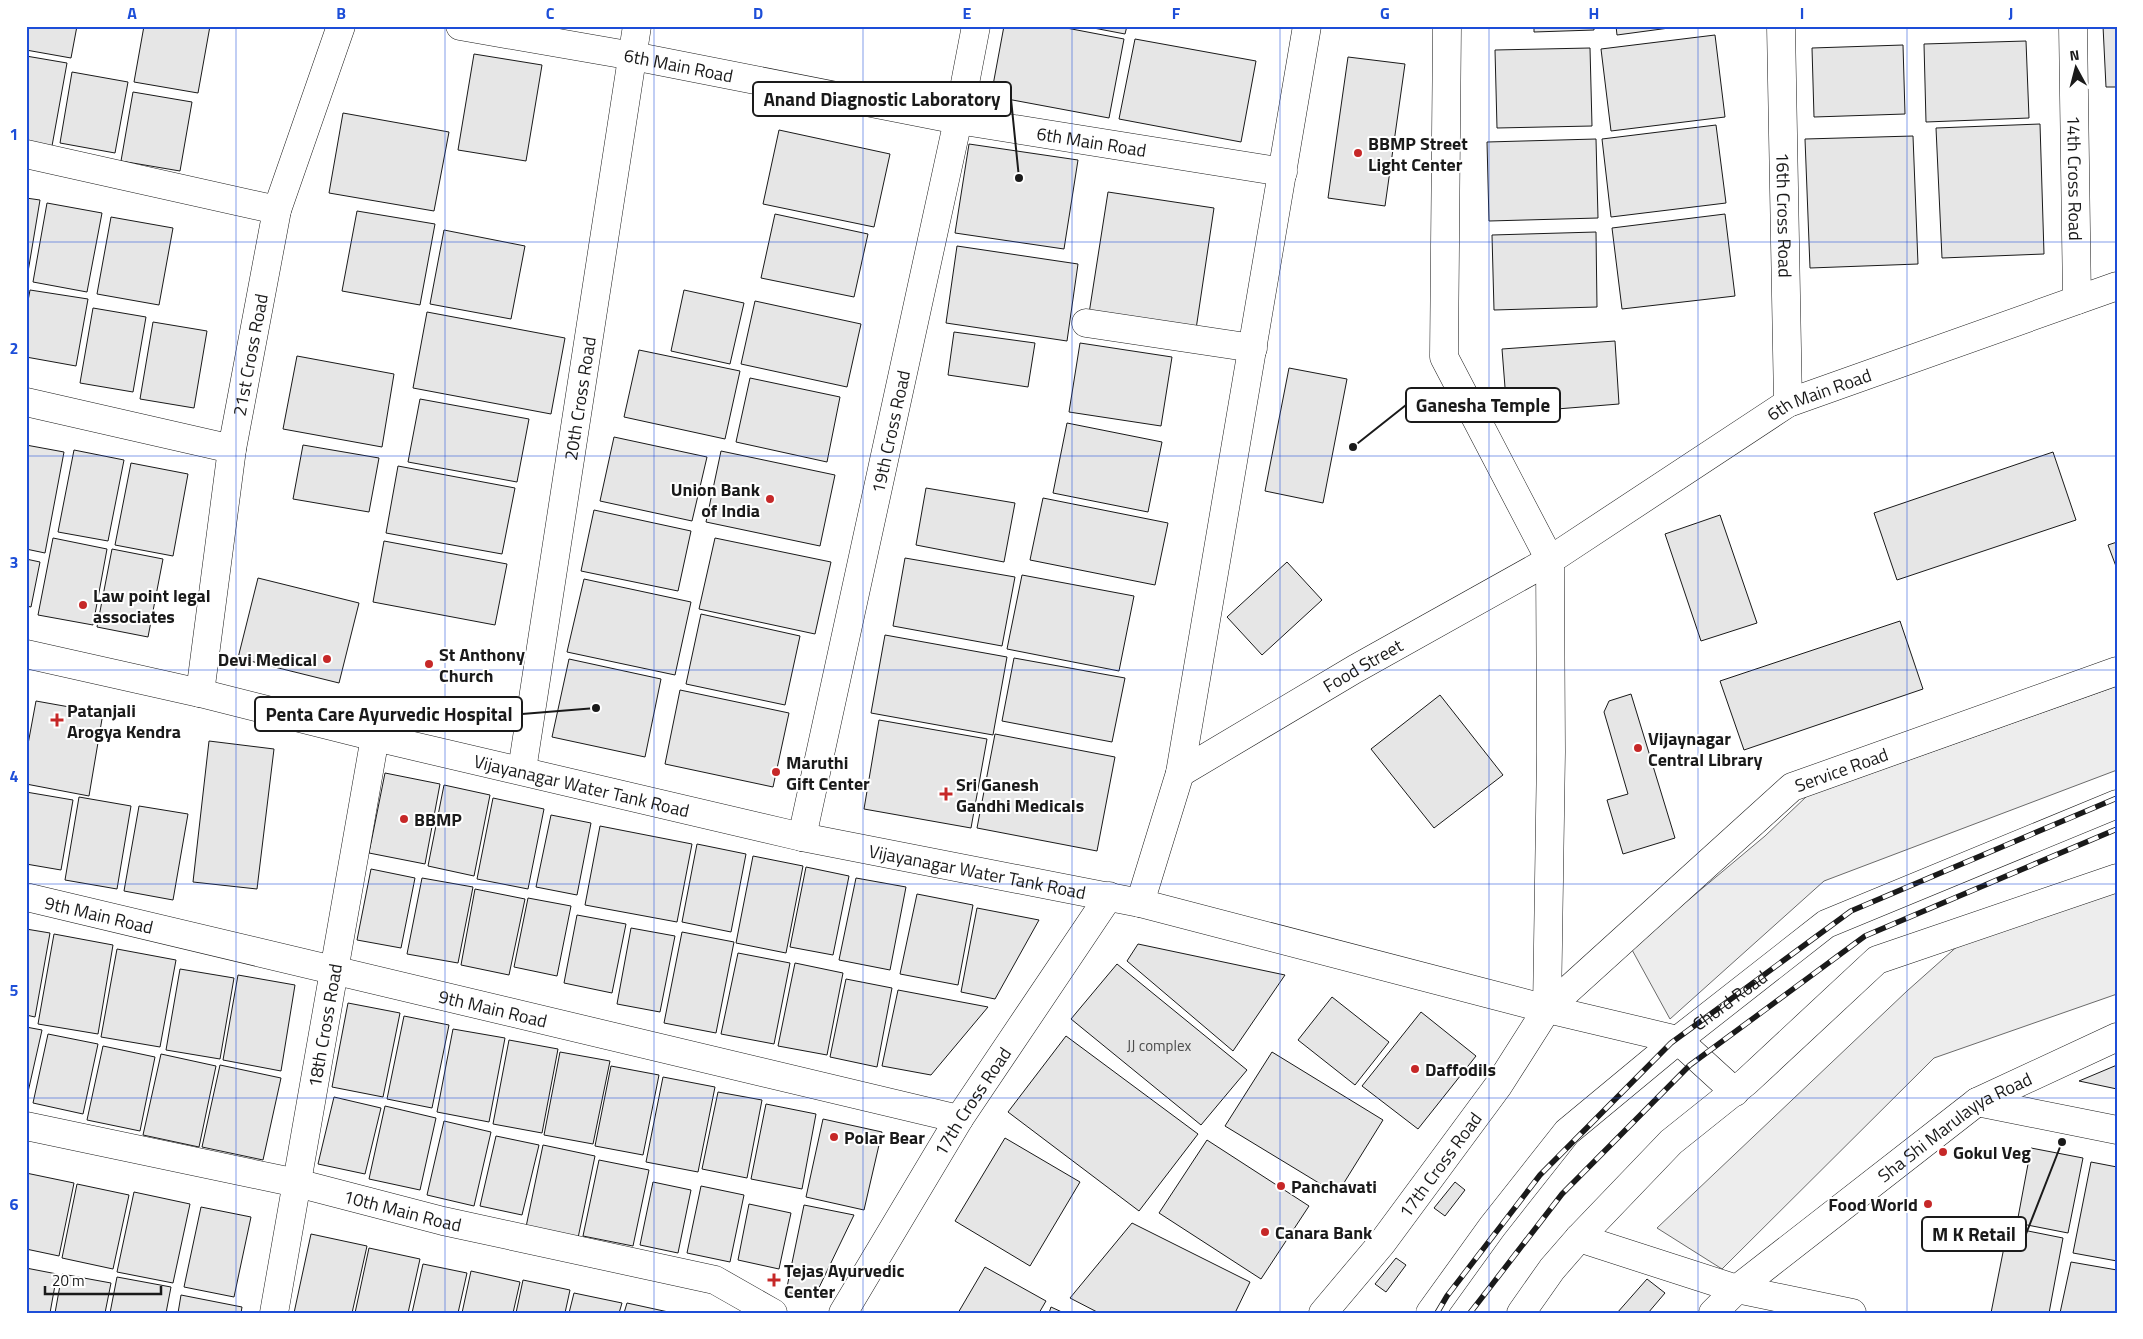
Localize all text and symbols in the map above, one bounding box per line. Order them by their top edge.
text: A [127,1,137,25]
text: B [336,1,346,25]
text: C [546,1,555,25]
text: D [753,1,763,25]
text: E [963,1,972,25]
text: F [1172,1,1181,25]
text: G [1380,1,1390,25]
text: H [1589,1,1599,25]
text: I [1800,1,1804,25]
text: J [2009,1,2013,25]
street label: 6th Main Road [622,41,736,89]
north arrow [2050,42,2100,92]
text: N [2068,44,2080,66]
callout: Anand Diagnostic Laboratory [753,82,1011,116]
text: Anand Diagnostic Laboratory [763,84,1001,113]
street label: 14th Cross Road [2061,115,2090,241]
street label: 6th Main Road [1035,119,1148,163]
text: 1 [10,122,18,146]
place label: BBMP Street Light Center [1368,130,1468,178]
marker: BBMP Street Light Center [1352,147,1364,159]
street label: 16th Cross Road [1770,152,1799,278]
street label: 21st Cross Road [225,291,274,418]
street label: 20th Cross Road [557,334,602,462]
text: 2 [10,336,18,360]
street label: 6th Main Road [1761,361,1875,427]
street label: 19th Cross Road [864,367,917,496]
callout: Ganesha Temple [1406,388,1560,422]
text: Ganesha Temple [1416,390,1550,419]
place label: Union Bank of India [671,476,761,524]
marker: Union Bank of India [764,493,776,505]
text: 3 [10,550,18,574]
place label: Law point legal associates [93,582,211,630]
marker: Law point legal associates [77,599,89,611]
street label: Food Street [1317,631,1408,699]
place label: St Anthony Church [439,641,525,689]
place label: Devi Medical [218,646,317,673]
marker: Devi Medical [321,653,333,665]
marker: St Anthony Church [423,658,435,670]
place label: Patanjali Arogya Kendra [67,697,181,745]
callout: Penta Care Ayurvedic Hospital [255,697,522,731]
text: Penta Care Ayurvedic Hospital [265,699,513,728]
marker: Patanjali Arogya Kendra [51,714,63,726]
place label: Vijaynagar Central Library [1648,725,1763,773]
street label: Service Road [1791,740,1892,799]
marker: Vijaynagar Central Library [1632,742,1644,754]
street label: Vijayanagar Water Tank Road [471,747,692,824]
place label: Maruthi Gift Center [786,749,870,797]
text: 4 [10,764,19,788]
marker: Maruthi Gift Center [770,766,782,778]
place label: Sri Ganesh Gandhi Medicals [956,771,1084,819]
marker: Sri Ganesh Gandhi Medicals [940,788,952,800]
place label: BBMP [414,806,462,833]
marker: BBMP [398,813,410,825]
street label: Vijayanagar Water Tank Road [867,837,1088,906]
street label: 9th Main Road [42,888,156,940]
street label: 18th Cross Road [300,961,349,1089]
street label: Chord Road [1686,963,1773,1037]
text: 5 [10,978,19,1002]
street label: 9th Main Road [436,982,550,1034]
house number: JJ complex [1127,1034,1191,1057]
street label: 17th Cross Road [927,1041,1017,1161]
place label: Daffodils [1425,1056,1496,1083]
marker: Daffodils [1409,1063,1421,1075]
street label: Sha Shi Marulayya Road [1871,1065,2036,1188]
street label: 17th Cross Road [1392,1106,1488,1223]
place label: Polar Bear [844,1124,925,1151]
marker: Polar Bear [828,1131,840,1143]
place label: Gokul Veg [1953,1139,2031,1166]
marker: Gokul Veg [1937,1146,1949,1158]
place label: Panchavati [1291,1173,1377,1200]
marker: Panchavati [1275,1180,1287,1192]
street label: 10th Main Road [341,1182,464,1238]
place label: Food World [1828,1191,1918,1218]
text: 6 [10,1192,19,1216]
marker: Food World [1922,1198,1934,1210]
callout: M K Retail [1922,1217,2026,1251]
place label: Canara Bank [1275,1219,1373,1246]
text: M K Retail [1932,1219,2016,1248]
marker: Canara Bank [1259,1226,1271,1238]
place label: Tejas Ayurvedic Center [784,1257,905,1305]
scale bar [45,1264,161,1296]
text: 20 m [52,1269,85,1292]
marker: Tejas Ayurvedic Center [768,1274,780,1286]

